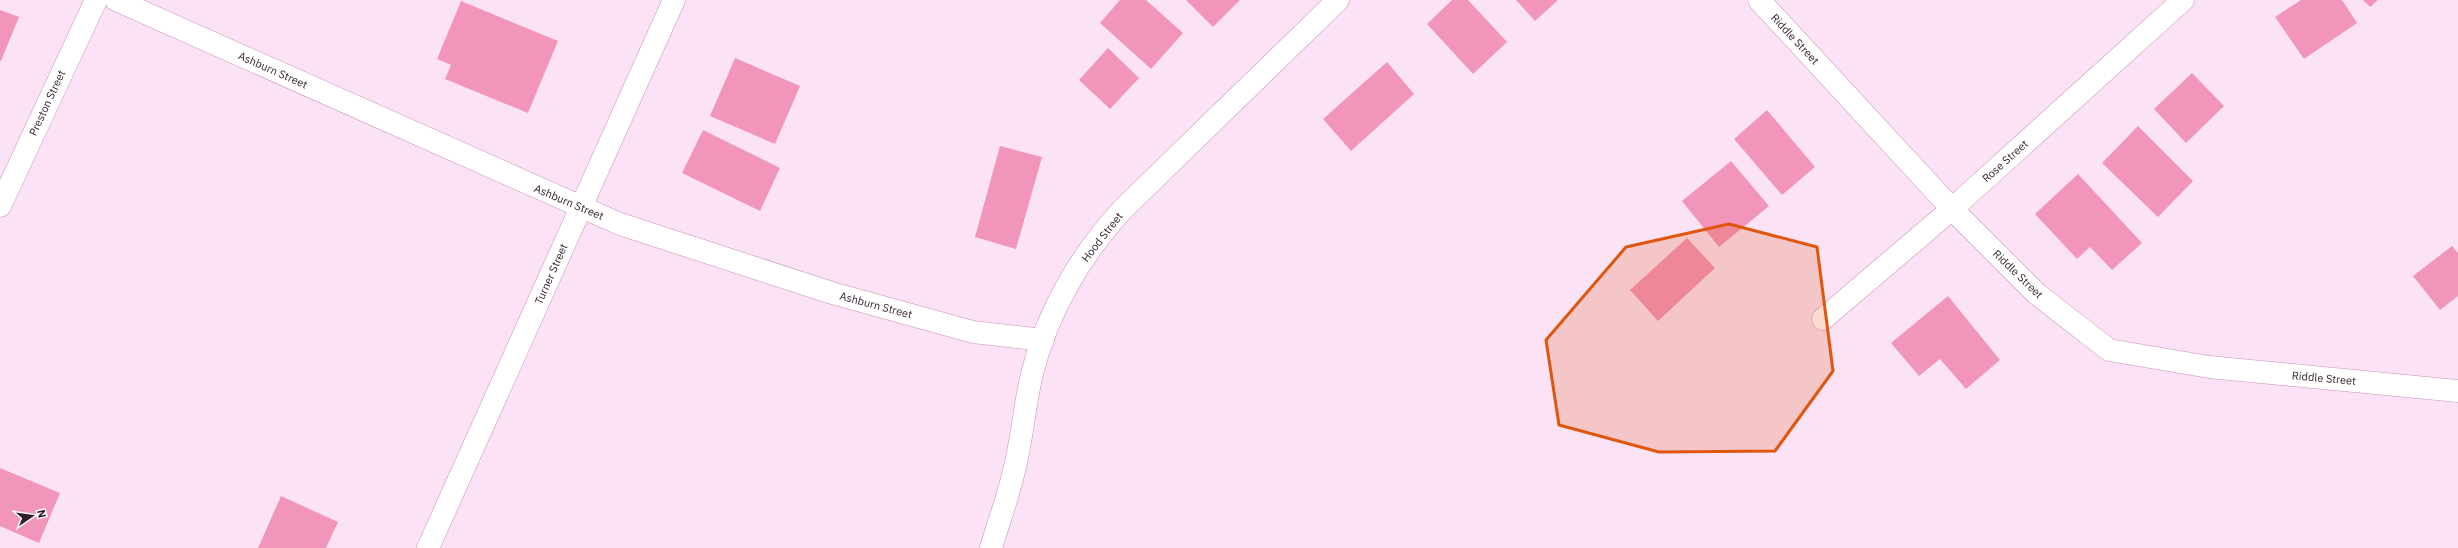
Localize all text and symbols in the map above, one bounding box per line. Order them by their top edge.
street label: Riddle Street [1768,11,1822,67]
street label: Ashburn Street [236,48,310,92]
street label: Preston Street [26,68,68,138]
street label: Rose Street [1979,137,2031,185]
street label: Ashburn Street [532,181,606,223]
street label: Hood Street [1078,209,1126,265]
street label: Turner Street [531,241,571,307]
street label: Riddle Street [1990,247,2046,301]
street label: Ashburn Street [838,289,914,321]
street label: Riddle Street [2291,368,2357,388]
north arrow [12,496,52,536]
text: N [34,508,49,519]

